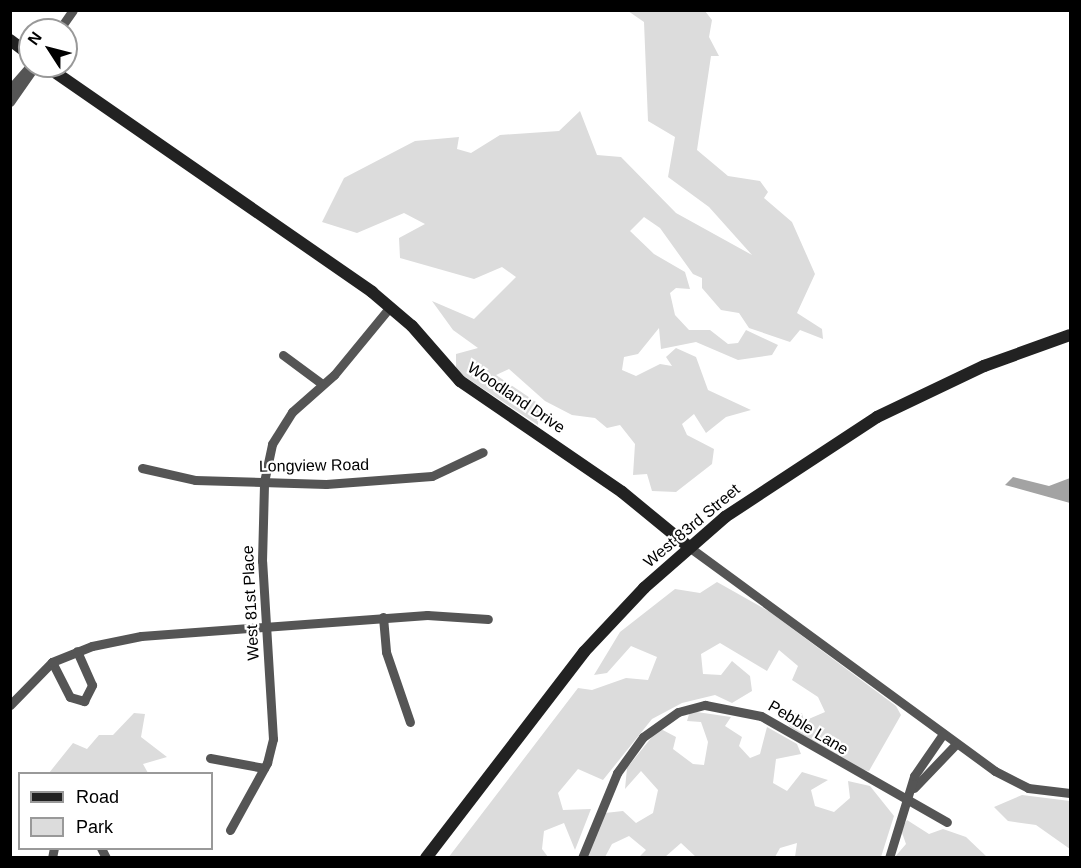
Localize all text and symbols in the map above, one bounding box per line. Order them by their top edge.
north arrow [18,18,78,78]
text: N [24,29,45,48]
street label: Woodland Drive [464,358,568,438]
street label: Longview Road [259,455,369,477]
street label: West 83rd Street [640,480,744,572]
street label: West 81st Place [238,545,264,661]
street label: Pebble Lane [765,697,851,759]
legend [18,772,213,850]
text: Road [76,787,119,807]
text: Park [76,817,113,837]

